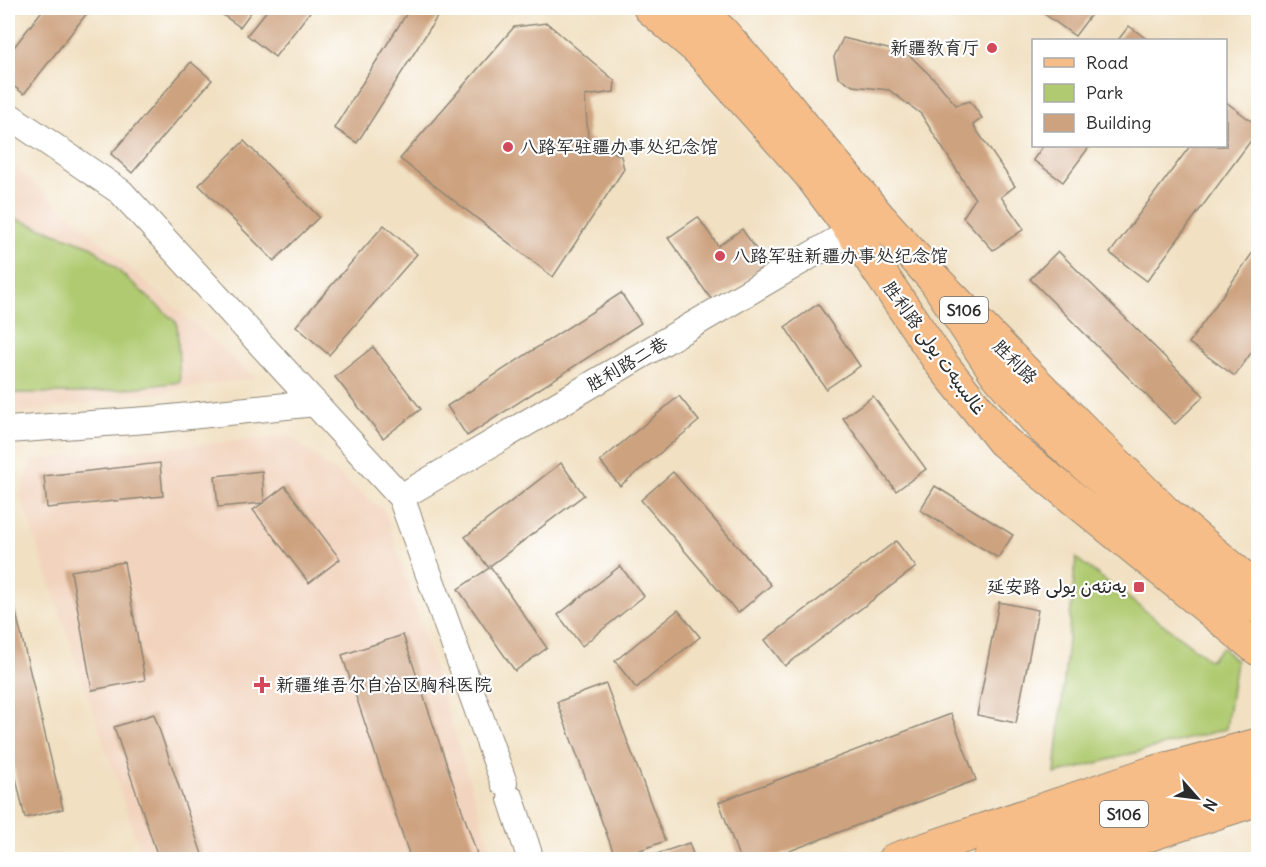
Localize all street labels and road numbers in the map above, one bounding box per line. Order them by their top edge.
street label: 胜利路 غالىبىيەت يولى [878,276,991,419]
road number: S106 [940,297,988,323]
street label: 胜利路二巷 [582,331,671,396]
street label: 胜利路 [988,334,1043,389]
road number: S106 [1100,801,1148,827]

